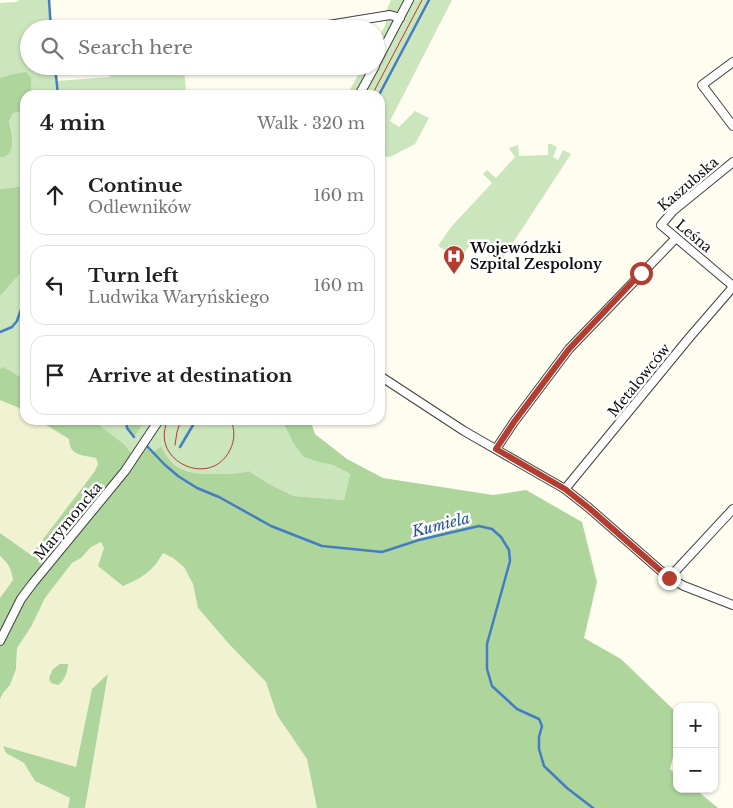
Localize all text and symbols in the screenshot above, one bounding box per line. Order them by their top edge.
search box [20,20,385,75]
icon: search [38,34,66,62]
text: Search here [78,36,193,59]
text: 4 min [40,110,106,136]
text: Walk · 320 m [257,113,365,133]
street label: Kaszubska [654,153,722,215]
text: Continue [88,174,183,197]
icon: ahead [41,181,69,209]
text: 160 m [313,185,364,205]
text: Odlewników [88,197,191,217]
street label: Leśna [672,216,716,257]
place label: Wojewódzki Szpital Zespolony [469,239,603,273]
hospital icon: Wojewódzki Szpital Zespolony [442,244,466,275]
route start [630,262,653,285]
text: Turn left [88,264,179,287]
icon: left [41,271,69,299]
text: 160 m [313,275,364,295]
text: Ludwika Waryńskiego [88,287,270,307]
street label: Metalowców [604,340,674,420]
icon: arrive [41,361,69,389]
text: Arrive at destination [88,364,292,387]
street label: Marymoncka [30,478,106,564]
water label: Kumiela [409,508,472,541]
route end [658,567,681,590]
map controls [673,703,718,793]
button: + [673,703,718,748]
button: − [673,748,718,793]

